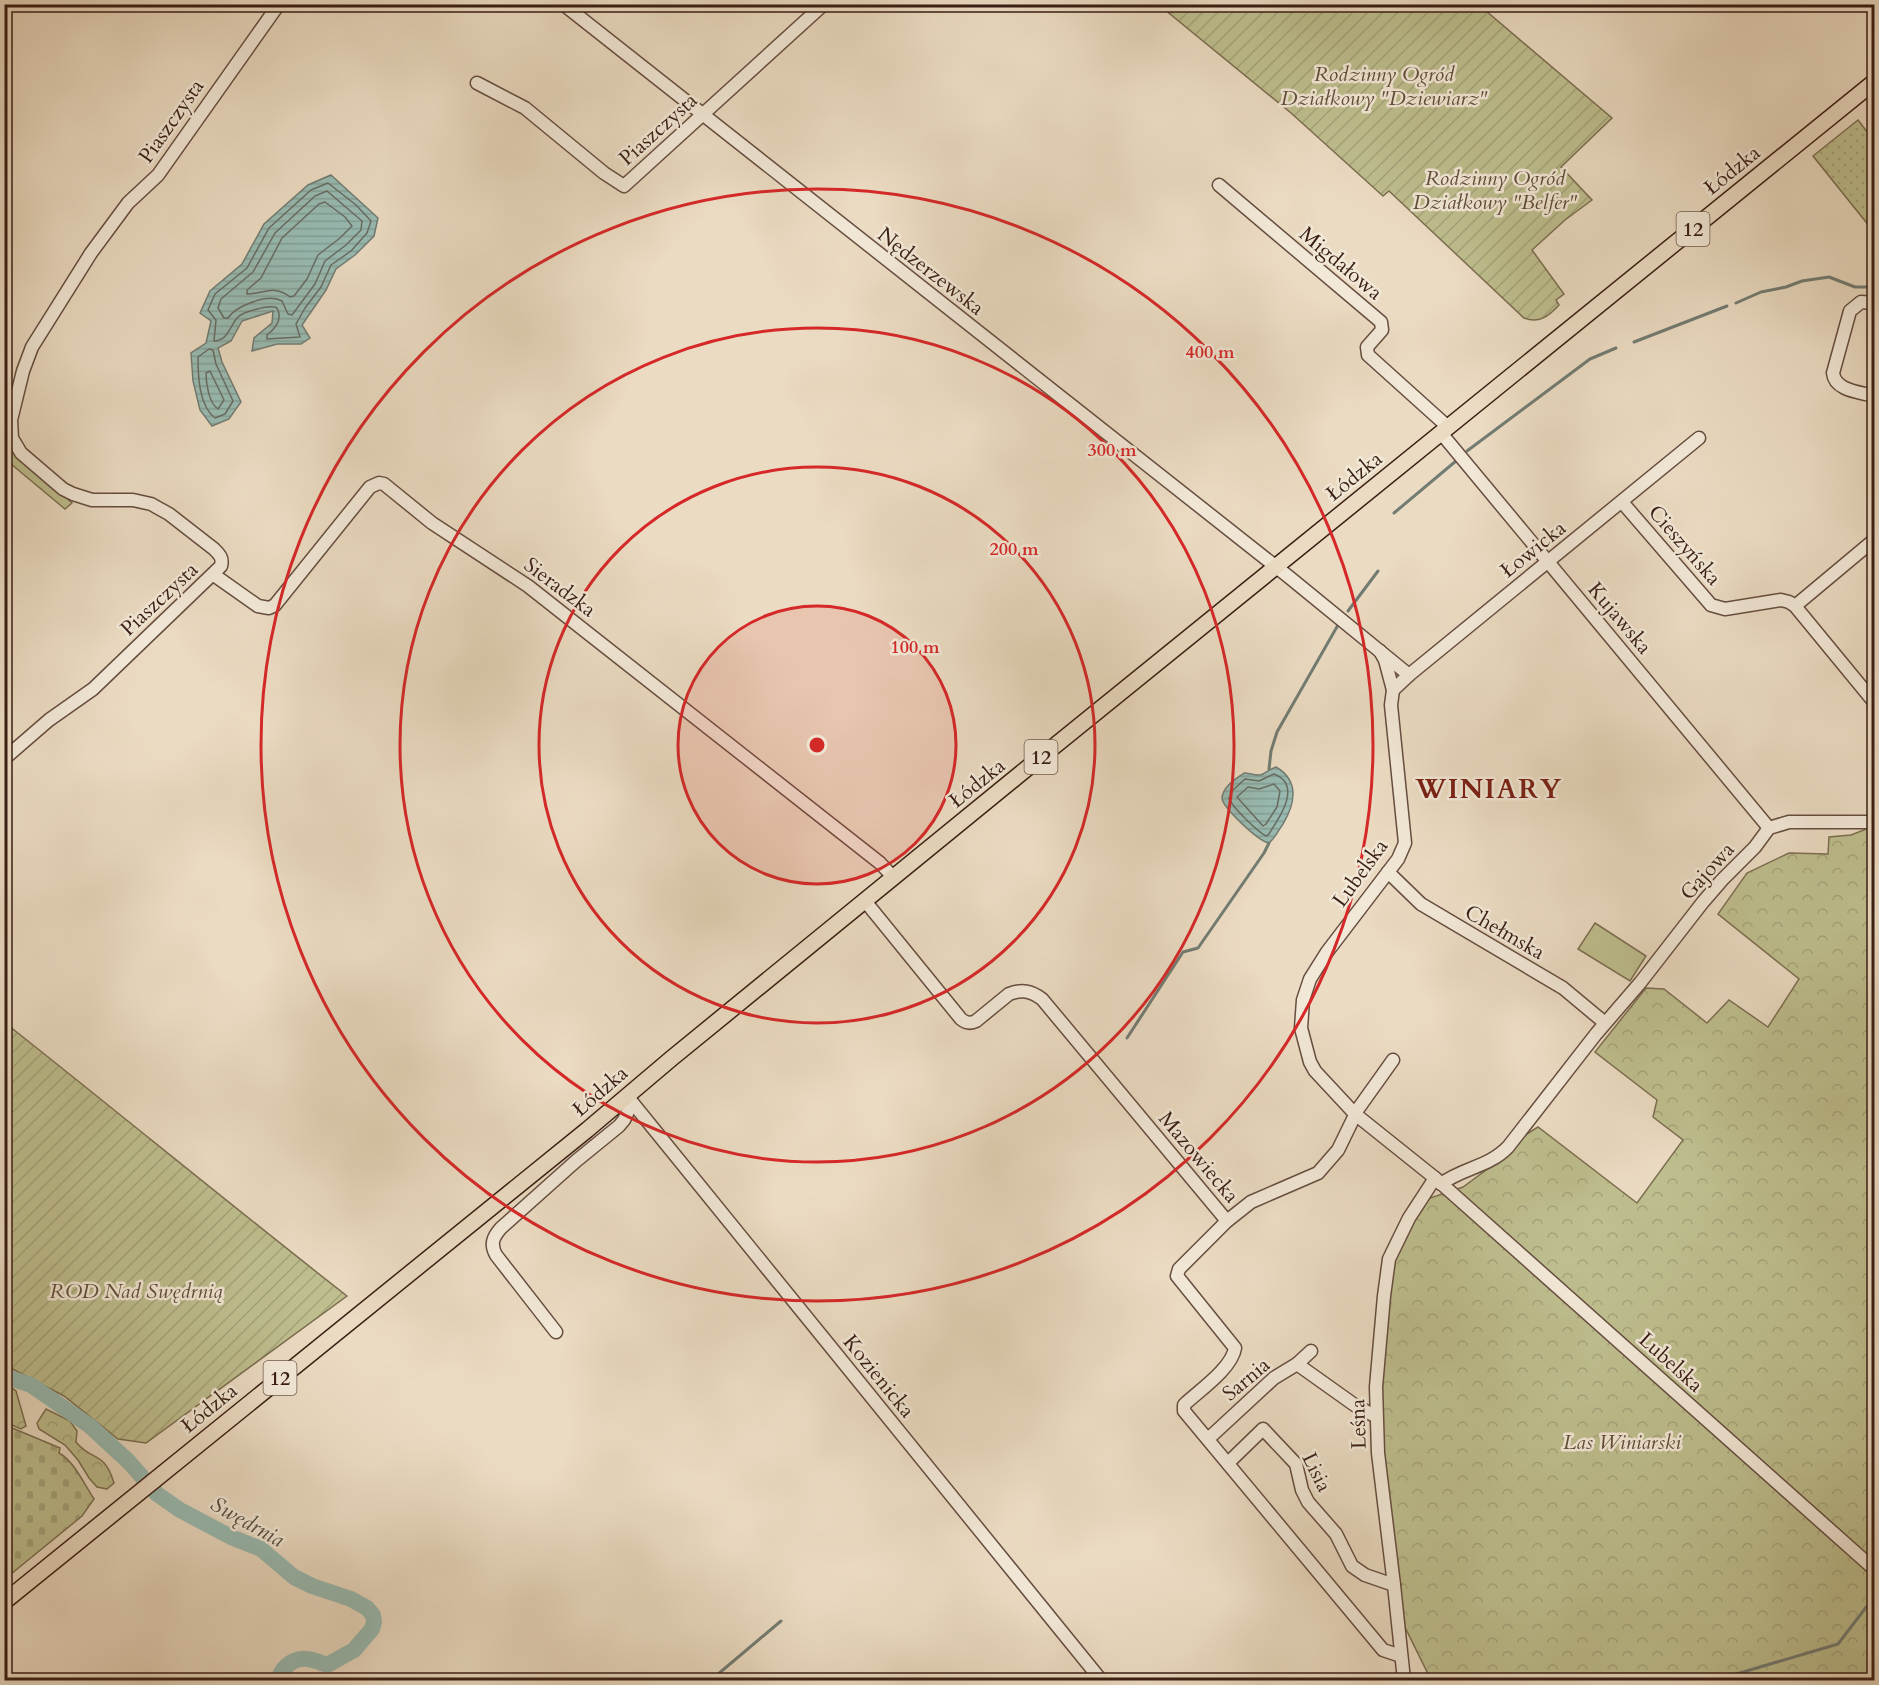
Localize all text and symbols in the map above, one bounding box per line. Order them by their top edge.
park label: Rodzinny Ogród Działkowy "Dziewiarz" [1281,60,1488,113]
street label: Piaszczysta [132,73,211,169]
street label: Piaszczysta [613,86,704,172]
street label: Łódzka [1698,139,1767,202]
park label: Rodzinny Ogród Działkowy "Belfer" [1413,164,1578,217]
road number: 12 [1676,212,1710,246]
street label: Nędzerzewska [871,220,990,322]
street label: Migdałowa [1293,220,1389,307]
text: 400 m [1185,340,1235,365]
text: 300 m [1087,438,1137,463]
street label: Łódzka [1320,445,1389,508]
street label: Cieszyńska [1641,499,1728,592]
street label: Łowicka [1494,514,1572,585]
text: 200 m [989,537,1039,562]
street label: Sieradzka [518,551,602,624]
street label: Piaszczysta [114,556,205,643]
street label: Kujawska [1581,576,1658,661]
text: 100 m [890,635,940,660]
centre of rings [807,735,827,755]
road number: 12 [1024,740,1058,774]
street label: Łódzka [943,752,1012,815]
district label: WINIARY [1414,771,1563,808]
street label: Lubelska [1326,833,1395,913]
street label: Gajowa [1674,836,1741,907]
street label: Chełmska [1459,898,1550,967]
street label: Łódzka [566,1059,634,1124]
street label: Mazowiecka [1152,1105,1246,1209]
park label: ROD Nad Swędrnią [50,1277,222,1306]
street label: Lubelska [1632,1326,1709,1399]
street label: Kozienicka [836,1329,921,1424]
street label: Sarnia [1216,1351,1276,1408]
road number: 12 [264,1361,296,1395]
street label: Łódzka [175,1377,244,1440]
street label: Leśna [1343,1398,1374,1450]
park label: Las Winiarski [1563,1428,1681,1457]
street label: Lisia [1295,1448,1338,1497]
water label: Swędrnia [205,1489,290,1554]

